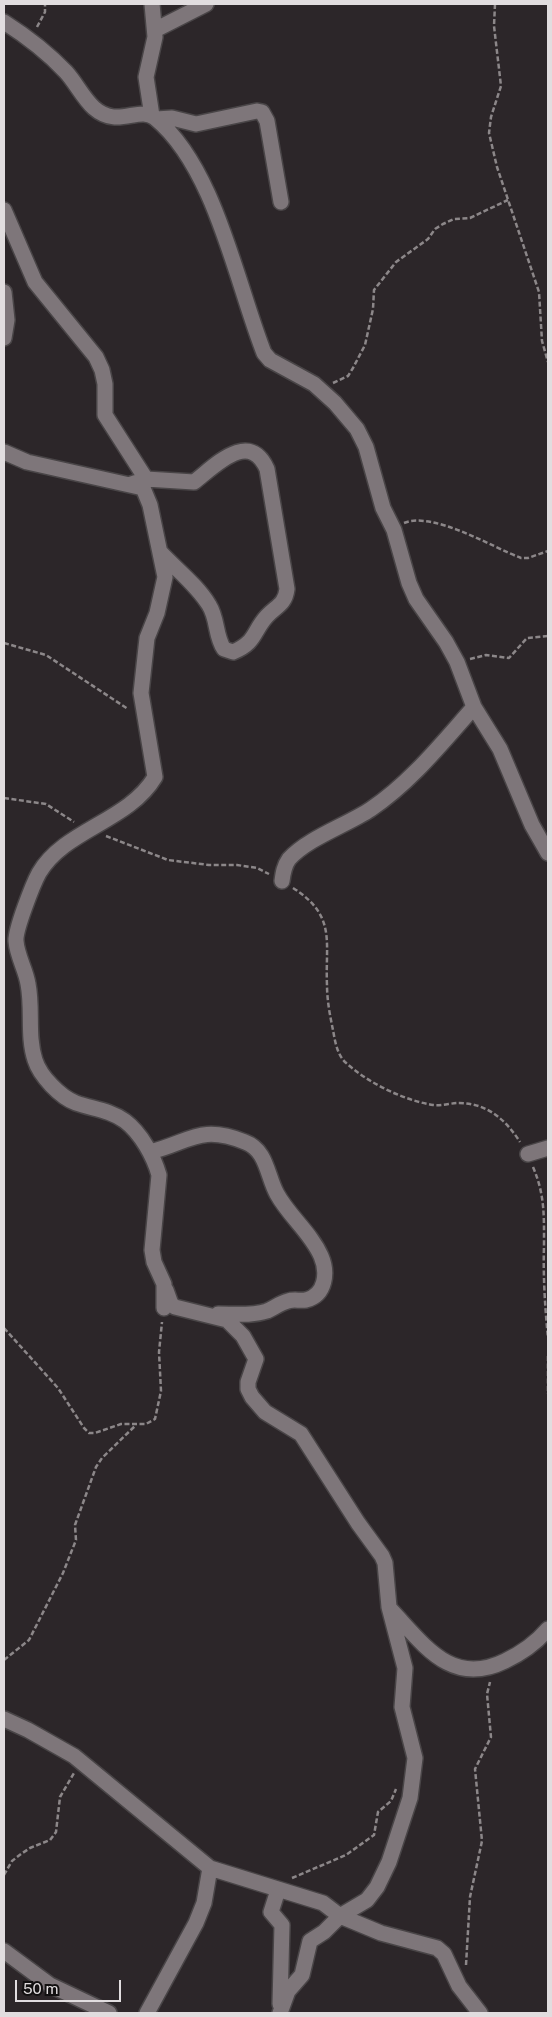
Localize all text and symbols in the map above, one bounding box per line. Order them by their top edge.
scale bar [18,1970,124,2002]
text: 50 m [23,1980,58,1997]

